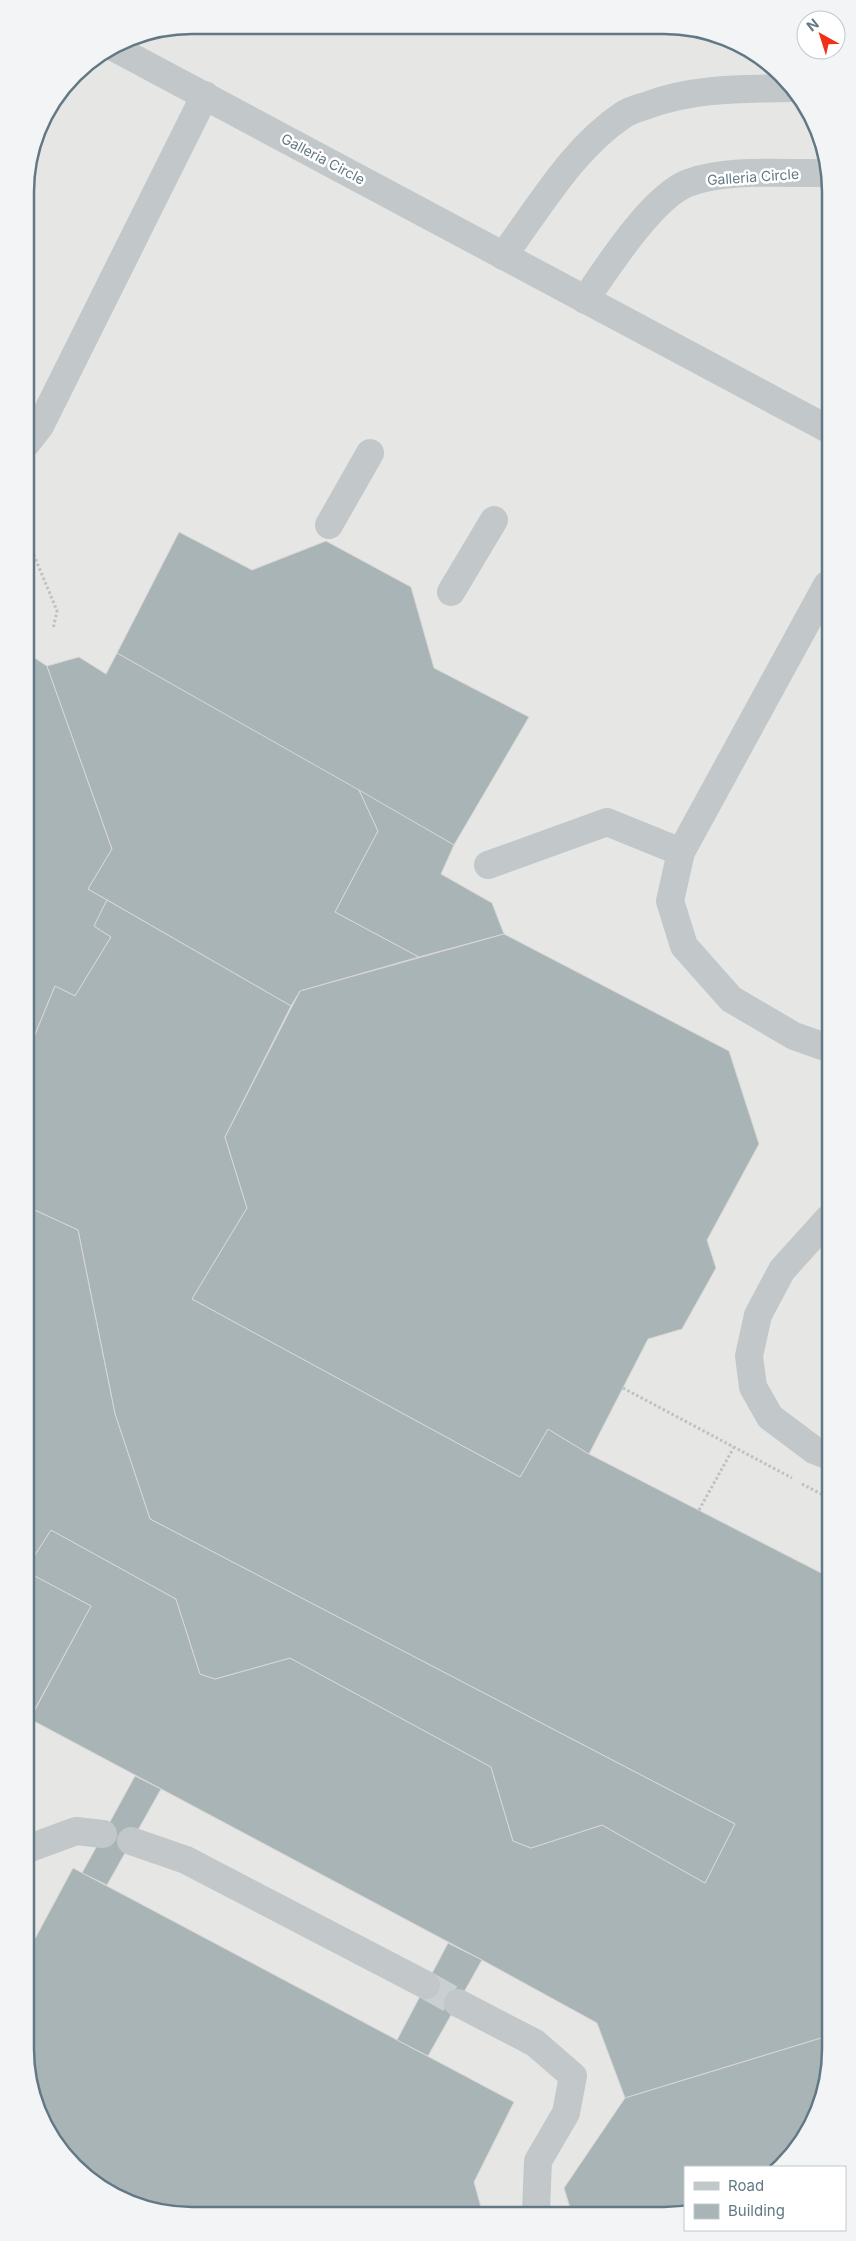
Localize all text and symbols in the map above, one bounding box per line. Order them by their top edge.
north arrow [796,10,846,60]
text: N [803,15,822,34]
street label: Galleria Circle [279,129,368,188]
street label: Galleria Circle [706,165,800,188]
legend [684,2166,846,2231]
text: Road [728,2176,764,2195]
text: Building [728,2201,785,2220]

